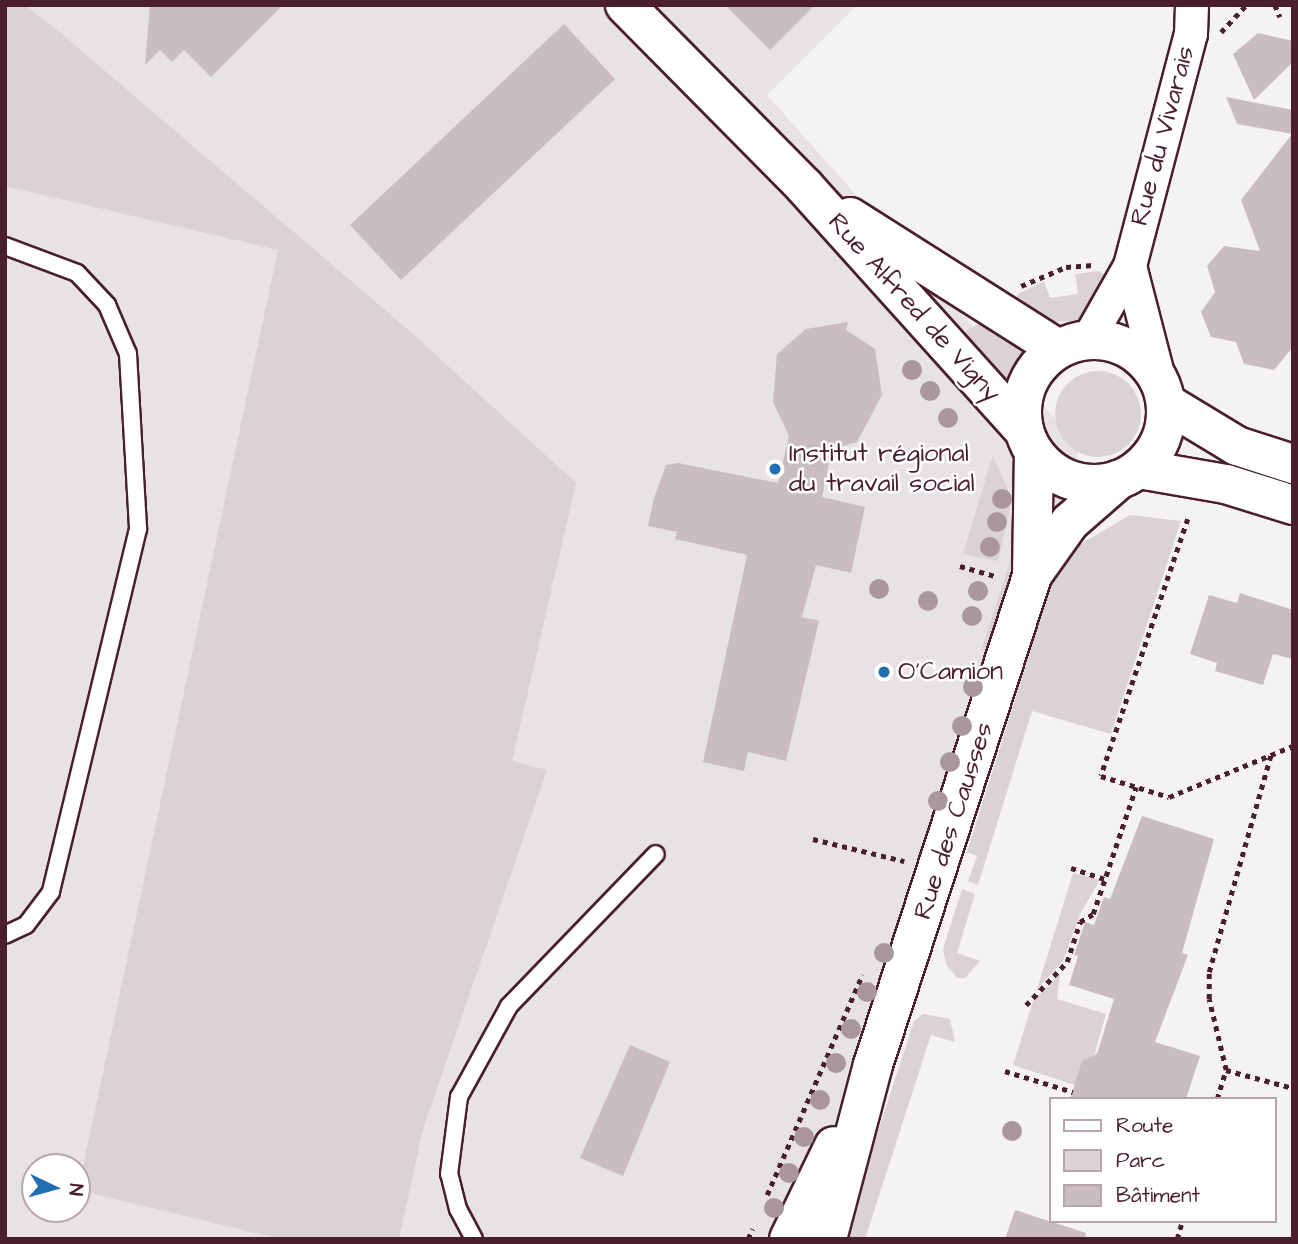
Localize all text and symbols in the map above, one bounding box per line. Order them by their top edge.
street label: Rue du Vivarais [1124,43,1202,229]
street label: Rue Alfred de Vigny [821,207,1007,409]
place label: Institut régional du travail social [789,438,975,500]
marker: Institut régional du travail social [767,461,783,477]
place label: O'Camion [898,656,1003,688]
marker: O'Camion [876,664,892,680]
street label: Rue des Causses [907,719,1001,923]
legend [1050,1097,1277,1223]
text: Route [1116,1111,1173,1140]
text: Parc [1116,1146,1165,1175]
north arrow [21,1153,91,1223]
text: Bâtiment [1116,1181,1200,1210]
text: N [61,1183,89,1197]

